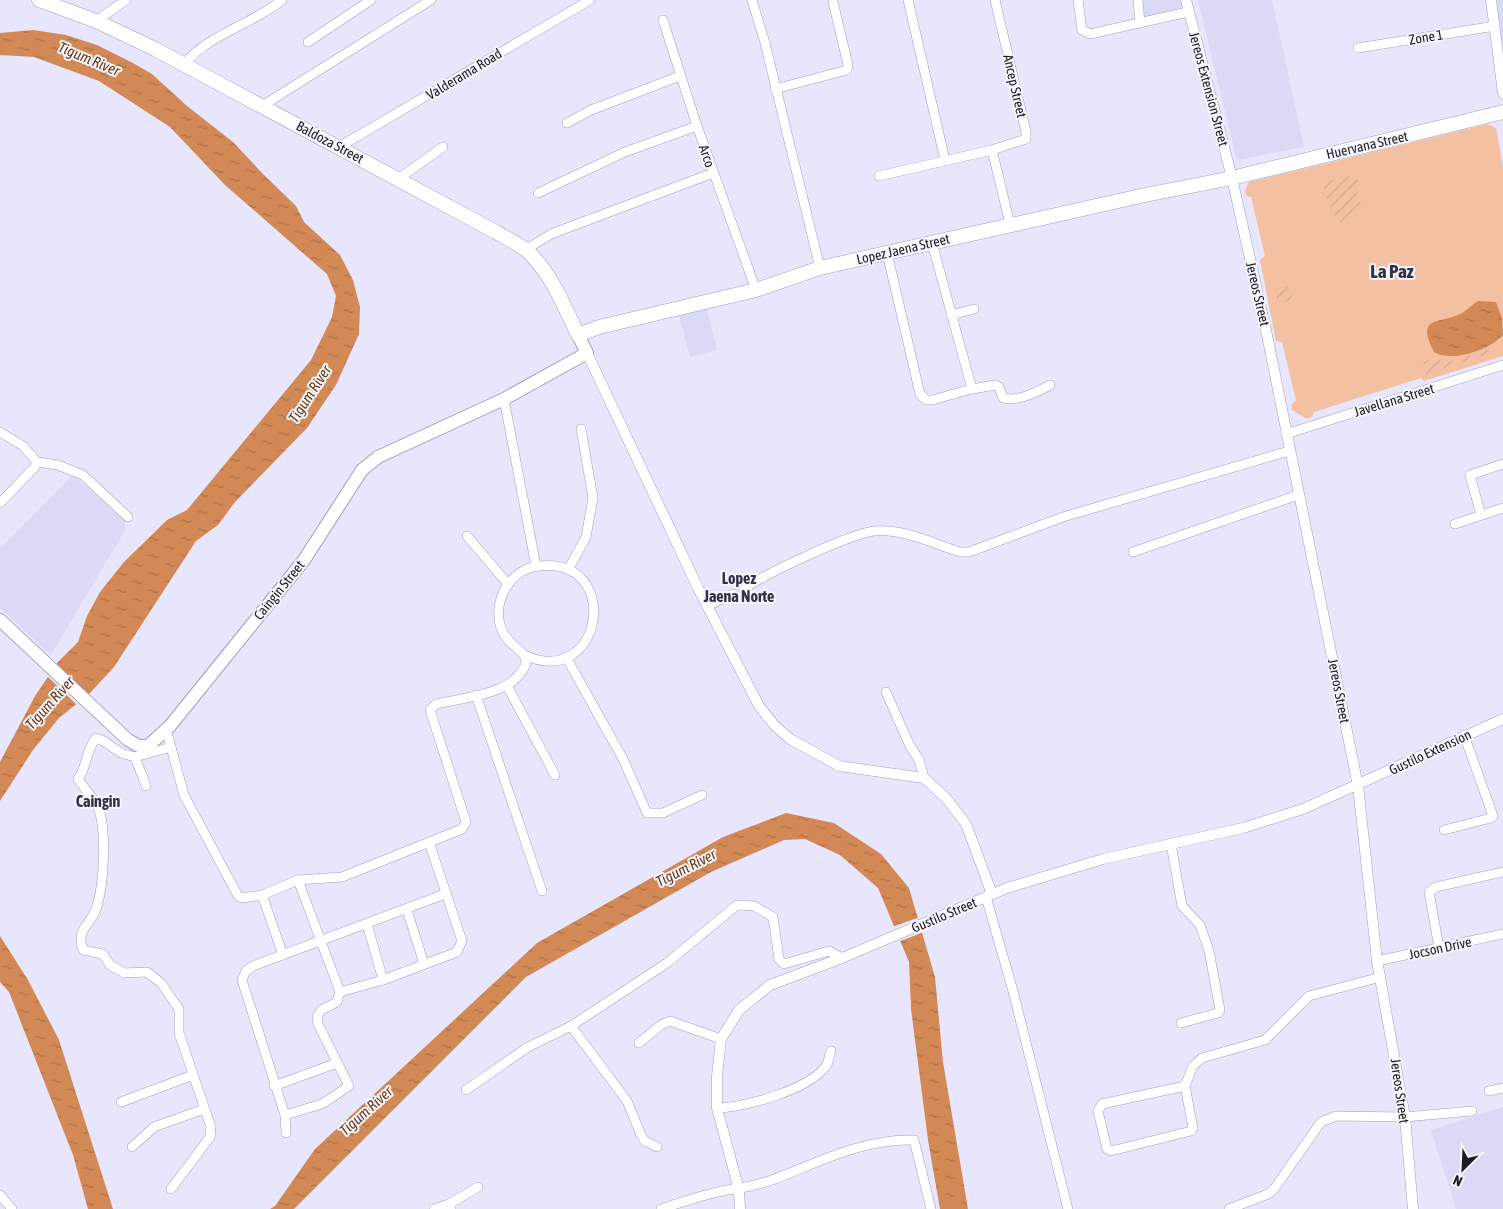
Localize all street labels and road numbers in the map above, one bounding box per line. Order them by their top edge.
street label: Zone 1 [1408,26,1444,48]
street label: Jereos Extension Street [1186,30,1232,148]
street label: Valderama Road [423,45,505,103]
street label: Ancep Street [1000,53,1030,119]
street label: Baldoza Street [294,118,366,166]
street label: Huervana Street [1325,128,1409,162]
street label: Arco [696,143,718,169]
street label: Lopez Jaena Street [855,230,951,268]
street label: Jereos Street [1243,260,1273,328]
street label: Javellana Street [1352,380,1436,420]
street label: Caingin Street [250,557,308,623]
street label: Jereos Street [1325,657,1353,725]
street label: Gustilo Extension [1386,726,1474,778]
street label: Gustilo Street [909,894,979,936]
street label: Jocson Drive [1407,934,1473,962]
street label: Jereos Street [1388,1057,1412,1125]

